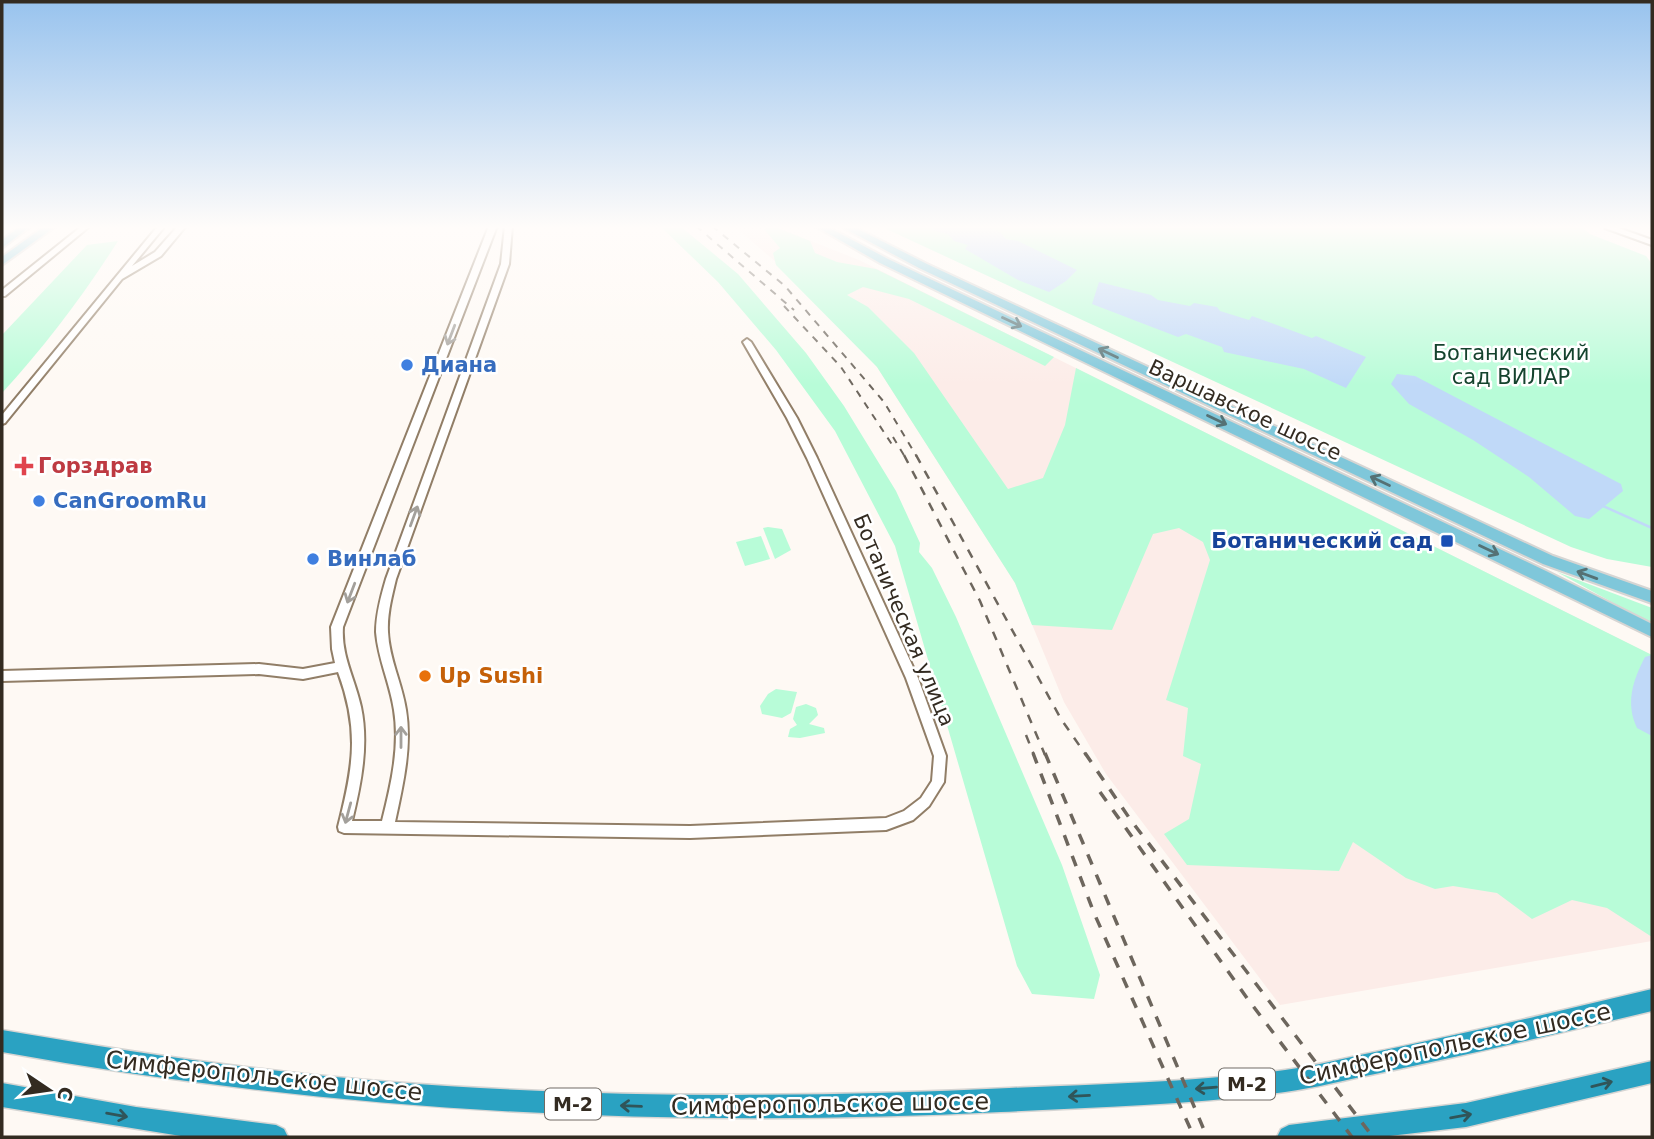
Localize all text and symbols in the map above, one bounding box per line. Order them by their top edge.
one-way arrow [1001,316,1022,330]
one-way arrow [444,323,456,345]
park label: Ботанический сад ВИЛАР [1433,341,1589,389]
one-way arrow [1098,346,1119,359]
place label: Диана [421,353,497,377]
street label: Варшавское шоссе [1145,355,1345,465]
marker: Диана [399,357,415,373]
one-way arrow [1206,414,1227,428]
place label: Горздрав [38,454,153,478]
marker: Горздрав [16,458,32,474]
one-way arrow [1370,474,1391,488]
place label: CanGroomRu [53,489,207,513]
marker: CanGroomRu [31,493,47,509]
one-way arrow [409,506,421,528]
street label: Ботаническая улица [848,510,960,730]
place label: Ботанический сад [1211,529,1433,553]
marker: Ботанический сад [1439,533,1455,549]
one-way arrow [1478,543,1499,557]
place label: Винлаб [327,547,416,571]
marker: Винлаб [305,551,321,567]
one-way arrow [1577,568,1599,580]
one-way arrow [343,581,356,603]
place label: Up Sushi [439,664,543,688]
marker: Up Sushi [417,668,433,684]
one-way arrow [394,725,408,748]
one-way arrow [340,802,353,824]
street label: Симферопольское шоссе [1297,997,1613,1091]
street label: Симферопольское шоссе [104,1045,424,1107]
north arrow [14,1055,84,1125]
road number: М-2 [1219,1068,1275,1100]
one-way arrow [1590,1077,1613,1090]
one-way arrow [1195,1082,1218,1095]
text: С [53,1085,78,1103]
street label: Симферопольское шоссе [671,1087,989,1121]
road number: М-2 [545,1088,601,1120]
one-way arrow [1068,1090,1091,1103]
one-way arrow [620,1100,643,1113]
one-way arrow [105,1109,128,1123]
one-way arrow [1449,1109,1472,1122]

